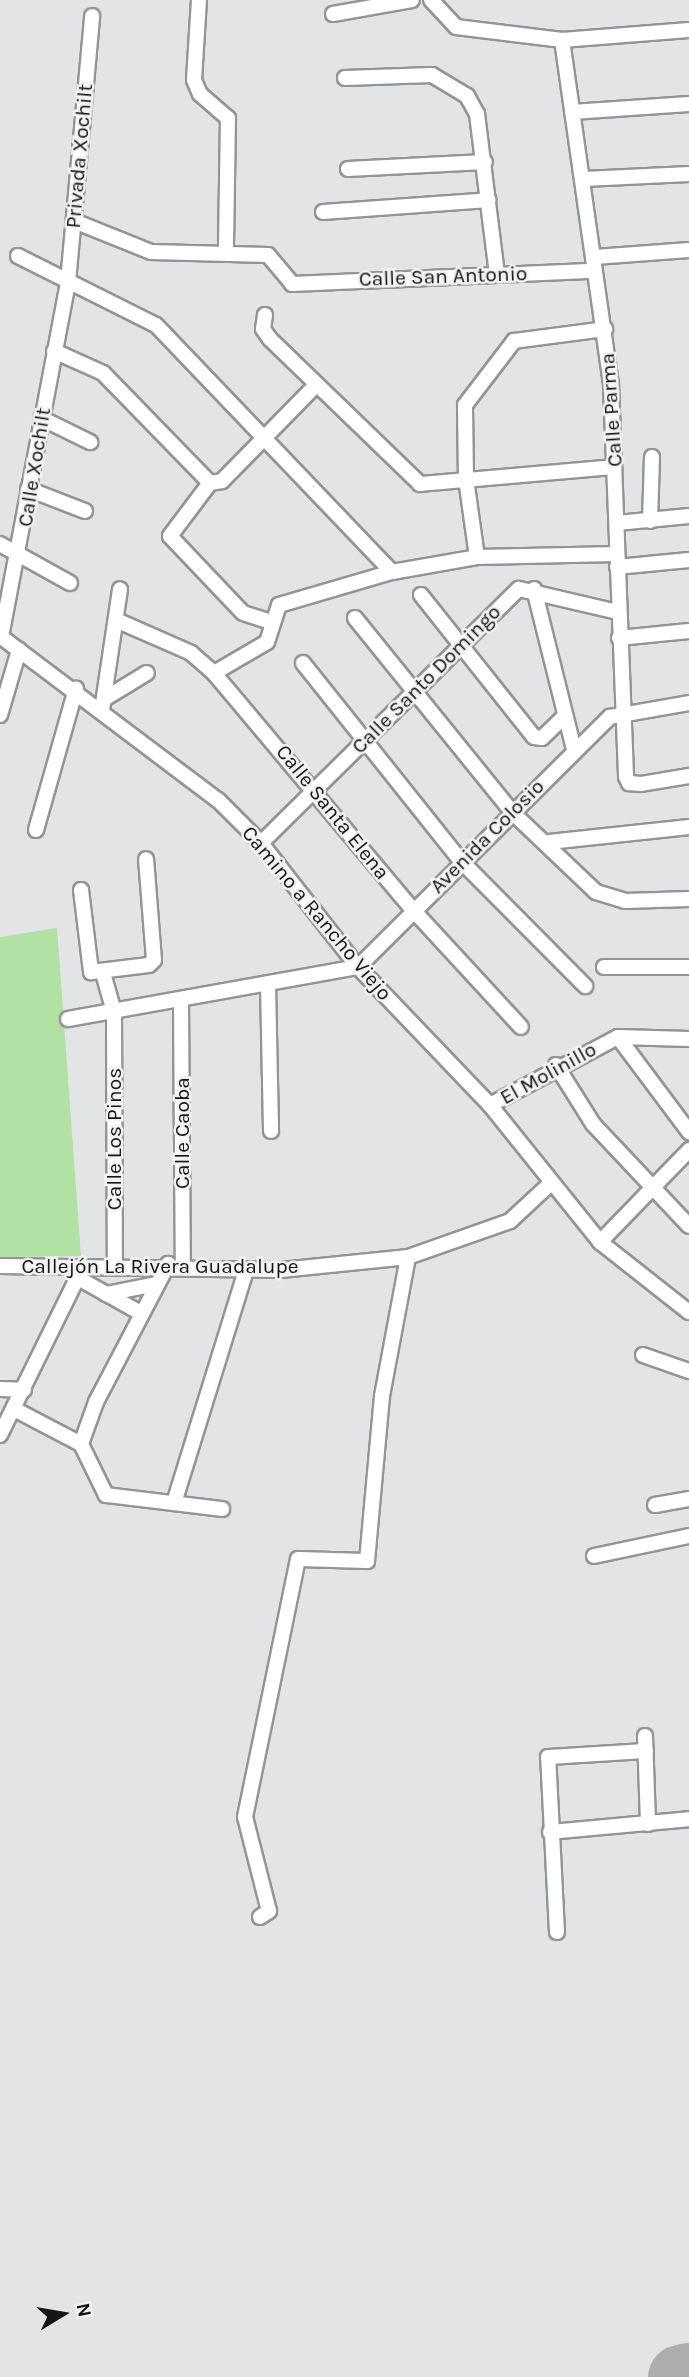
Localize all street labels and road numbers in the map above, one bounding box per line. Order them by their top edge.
street label: Privada Xochilt [60,83,98,229]
street label: Calle San Antonio [358,260,528,292]
street label: Calle Parma [594,352,628,468]
street label: Calle Xochilt [12,406,56,528]
street label: Calle Santo Domingo [346,599,506,759]
street label: Calle Santa Elena [271,740,395,884]
street label: Avenida Colosio [425,774,549,898]
street label: Camino a Rancho Viejo [237,821,397,1005]
street label: El Molinillo [495,1036,601,1110]
street label: Calle Los Pinos [101,1068,127,1210]
street label: Calle Caoba [169,1077,195,1189]
street label: Callejón La Rivera Guadalupe [21,1253,299,1279]

